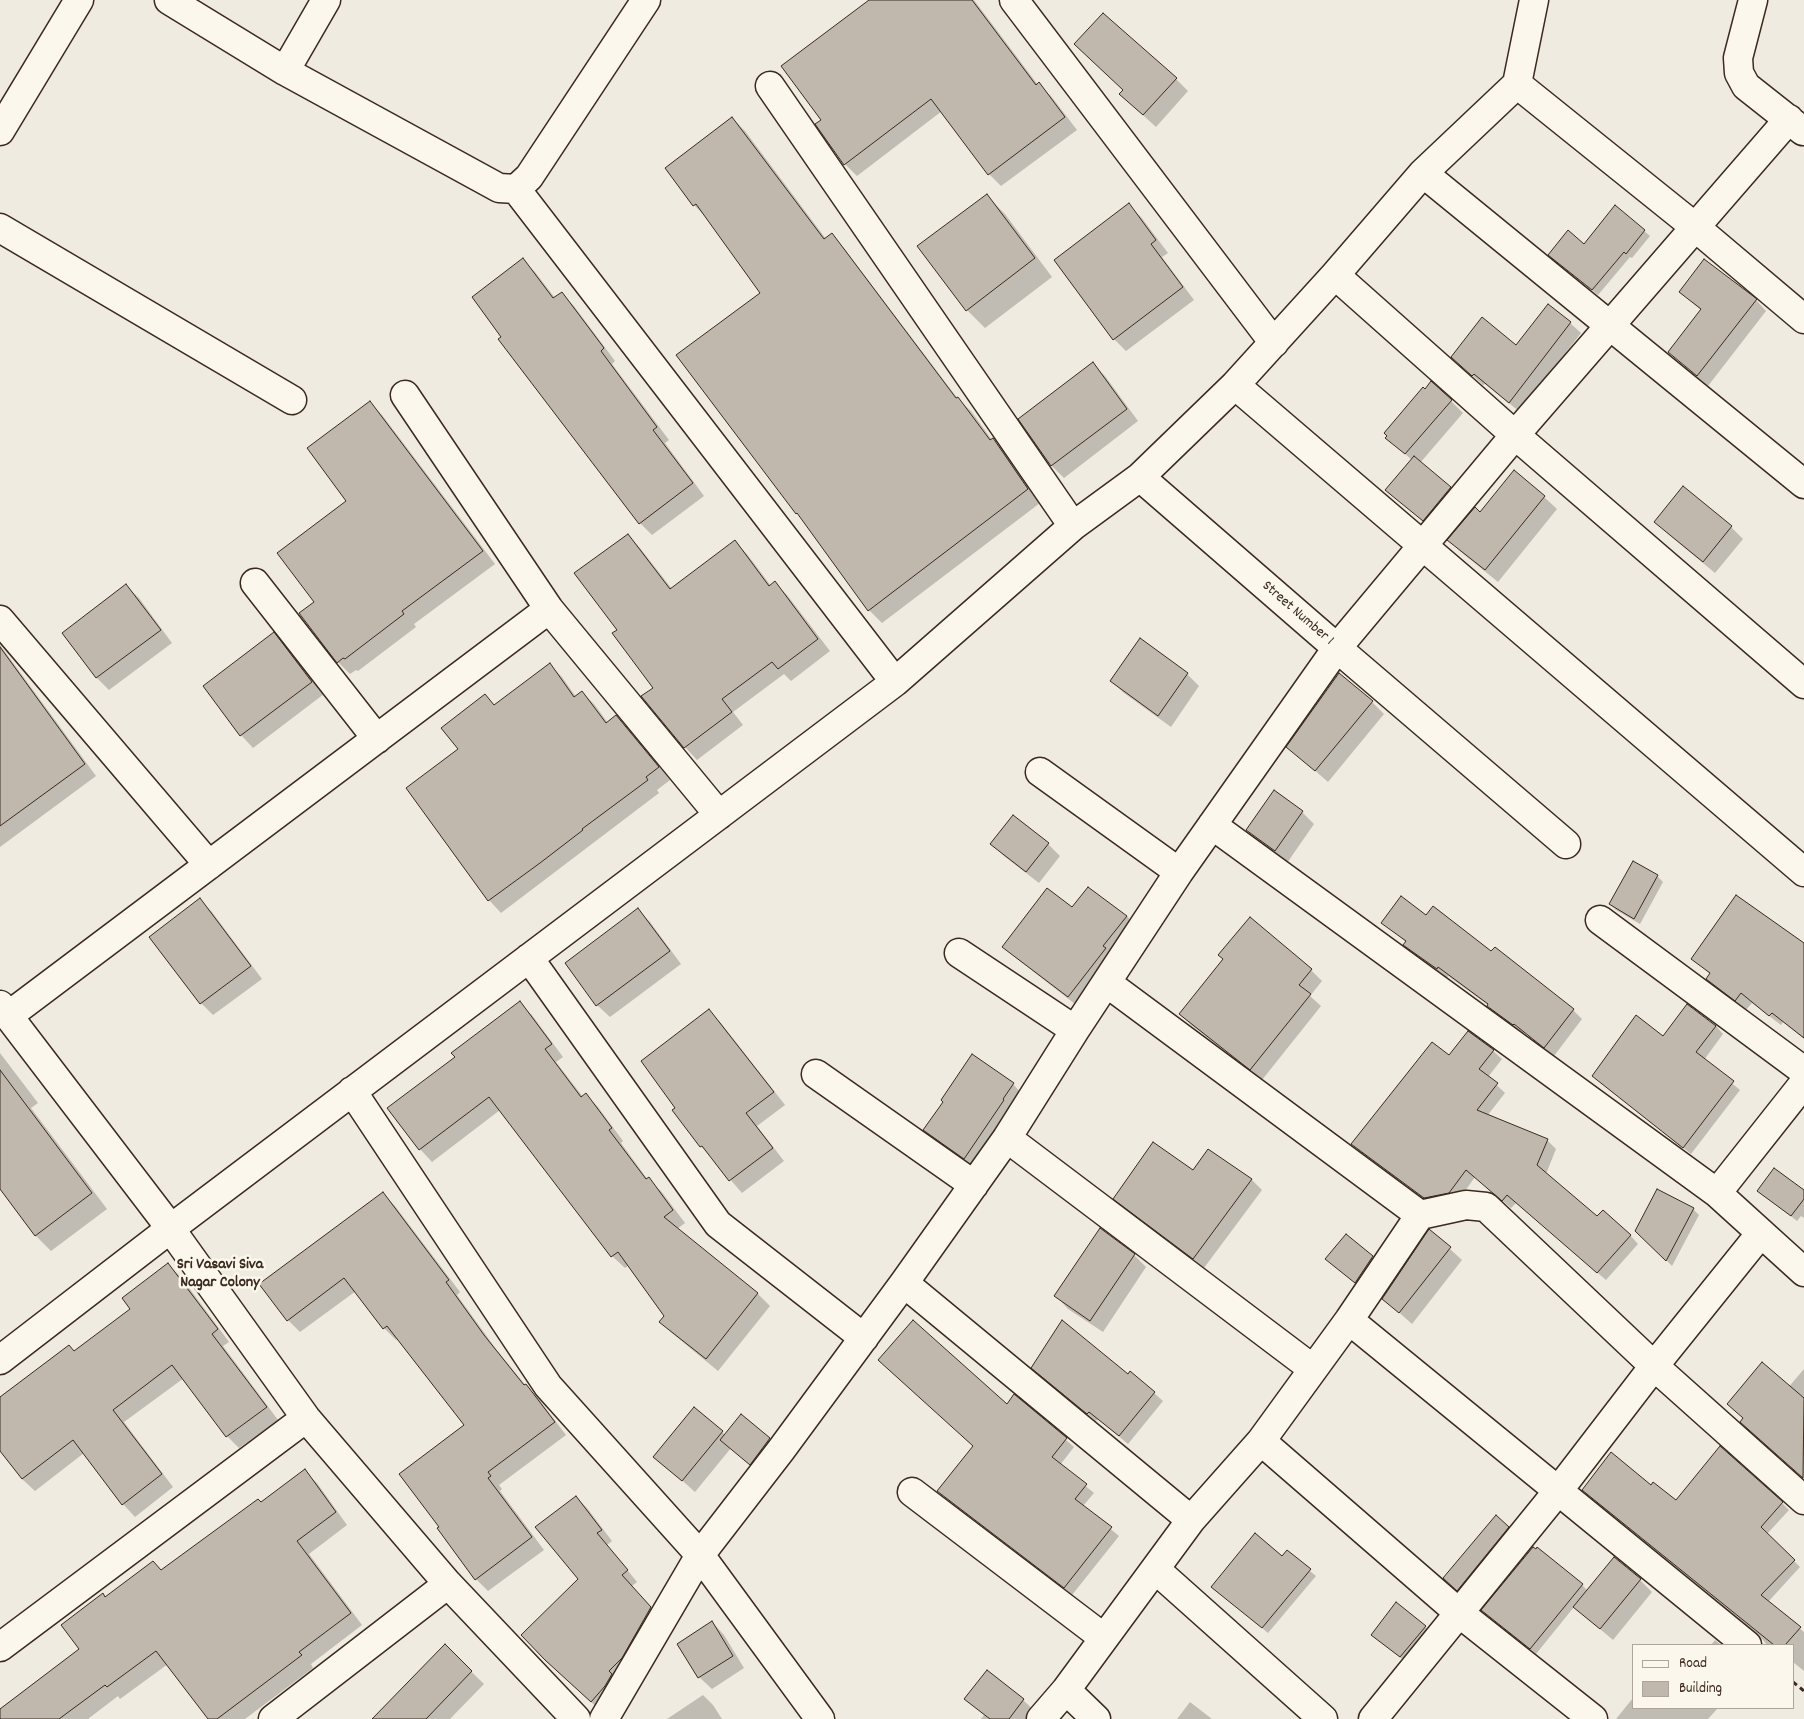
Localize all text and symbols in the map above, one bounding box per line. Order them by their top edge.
street label: Street Number 1 [1257,578,1337,650]
district label: Sri Vasavi Siva Nagar Colony [177,1256,263,1294]
legend [1632,1644,1794,1709]
text: Road [1679,1653,1707,1675]
text: Building [1679,1678,1722,1700]

